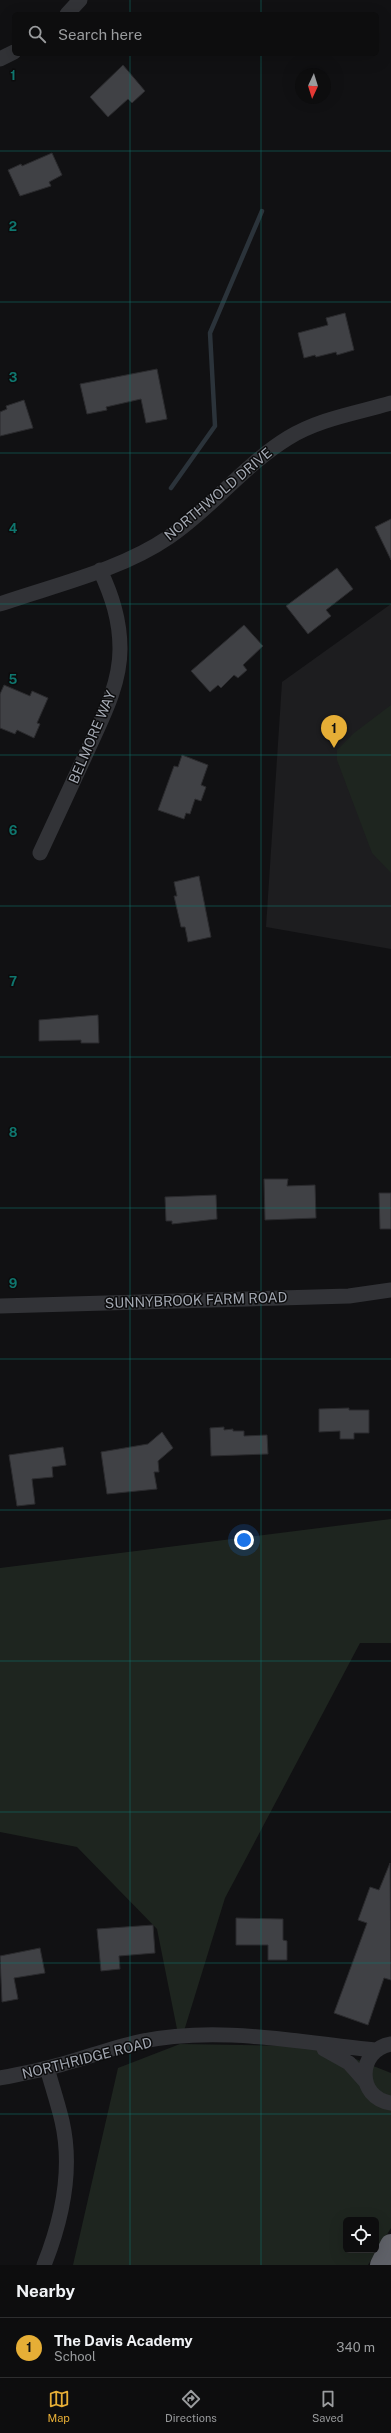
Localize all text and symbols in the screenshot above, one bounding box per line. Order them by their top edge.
search box [12,12,379,56]
icon: search [26,23,48,45]
text: Search here [58,26,142,43]
text: 1 [10,68,16,83]
north arrow [295,68,331,104]
text: 2 [9,219,17,234]
text: 3 [9,370,18,385]
street label: NORTHWOLD DRIVE [161,444,275,544]
text: 4 [9,521,18,536]
text: 5 [9,672,18,687]
street label: BELMORE WAY [65,688,119,786]
pin: 1 [321,715,347,748]
text: 6 [9,823,18,838]
text: 7 [9,974,17,989]
text: 8 [9,1125,18,1140]
text: 9 [9,1276,17,1291]
street label: SUNNYBROOK FARM ROAD [105,1289,287,1311]
your location [234,1530,254,1550]
street label: NORTHRIDGE ROAD [20,2034,154,2082]
map controls [343,2217,379,2253]
button: locate [343,2217,379,2253]
text: Nearby [16,2281,75,2301]
text: The Davis Academy [54,2332,193,2349]
text: 1 [26,2340,32,2355]
text: 340 m [336,2340,375,2355]
text: School [54,2349,96,2364]
tab: Map [48,2388,70,2424]
tab: Directions [165,2388,217,2424]
tab: Saved [312,2388,343,2424]

